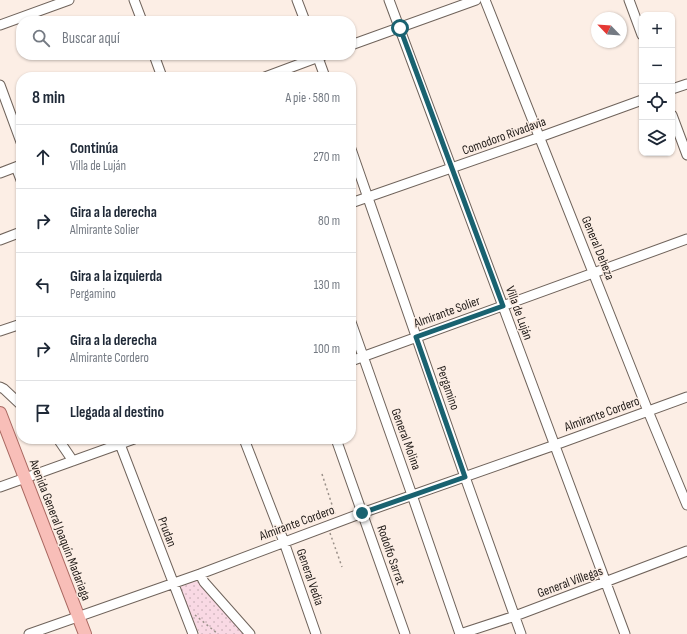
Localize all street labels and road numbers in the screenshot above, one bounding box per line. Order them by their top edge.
street label: Comodoro Rivadavia [460,113,548,159]
street label: General Deheza [578,214,618,282]
street label: Villa de Luján [502,284,536,342]
street label: Almirante Solier [411,293,483,332]
street label: Pergamino [433,364,463,412]
street label: Almirante Cordero [561,393,642,435]
street label: General Molina [387,406,425,472]
street label: Avenida General Joaquín Madariaga [25,456,94,603]
street label: Almirante Cordero [256,502,337,544]
street label: Prudan [154,515,180,549]
street label: Rodolfo Sarrat [373,523,409,587]
street label: General Vedia [293,546,327,608]
street label: General Villegas [535,563,605,601]

